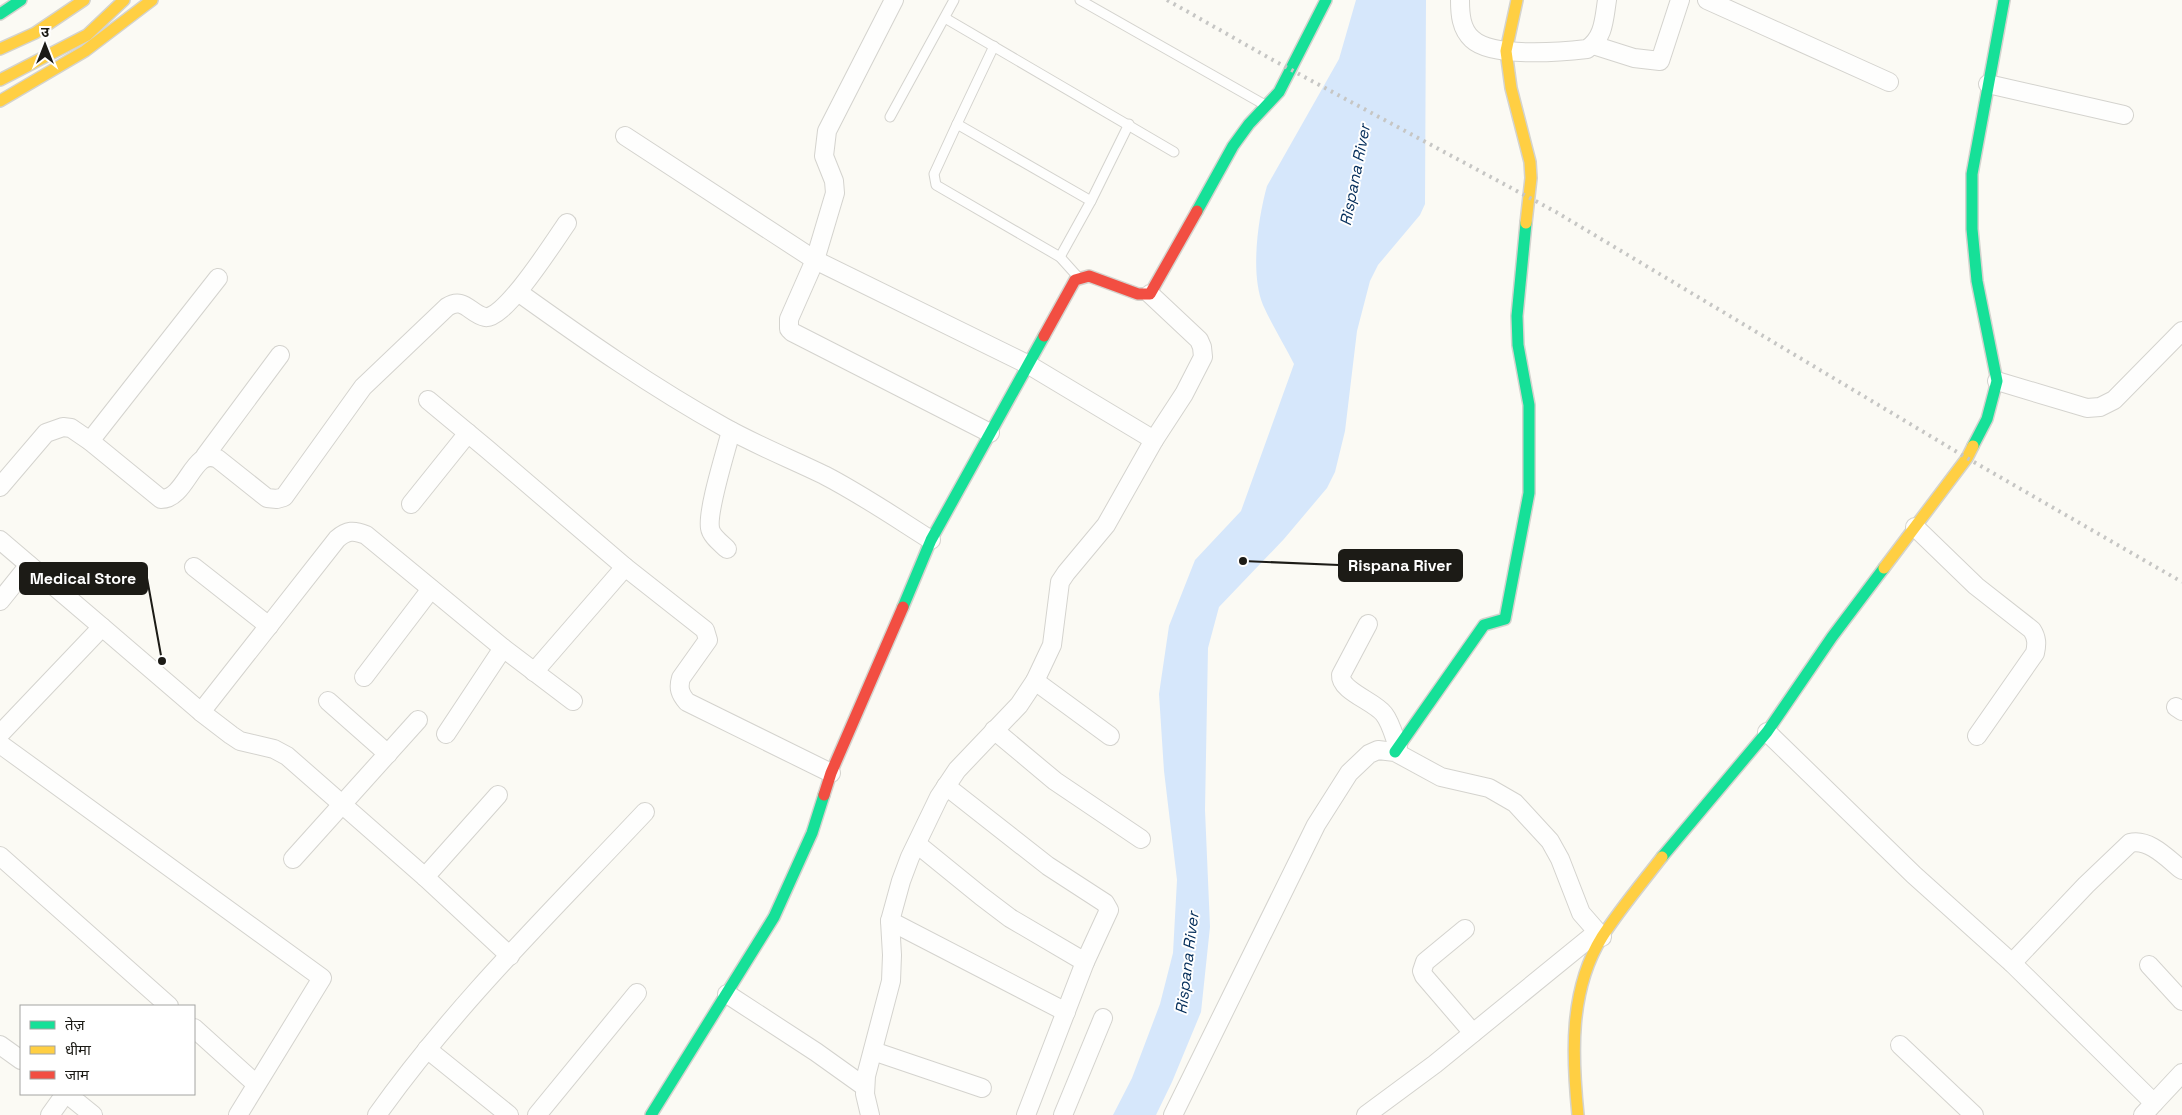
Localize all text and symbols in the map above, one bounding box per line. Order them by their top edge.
north arrow [20,20,70,70]
text: उ [41,23,50,41]
water label: Rispana River [1335,121,1375,228]
callout: Rispana River [1339,550,1462,581]
text: Rispana River [1348,555,1452,576]
callout: Medical Store [20,563,147,594]
text: Medical Store [30,568,136,589]
water label: Rispana River [1170,909,1204,1015]
legend [20,1005,195,1095]
text: तेज़ [65,1015,86,1034]
text: धीमा [65,1040,92,1059]
text: जाम [65,1065,90,1084]

